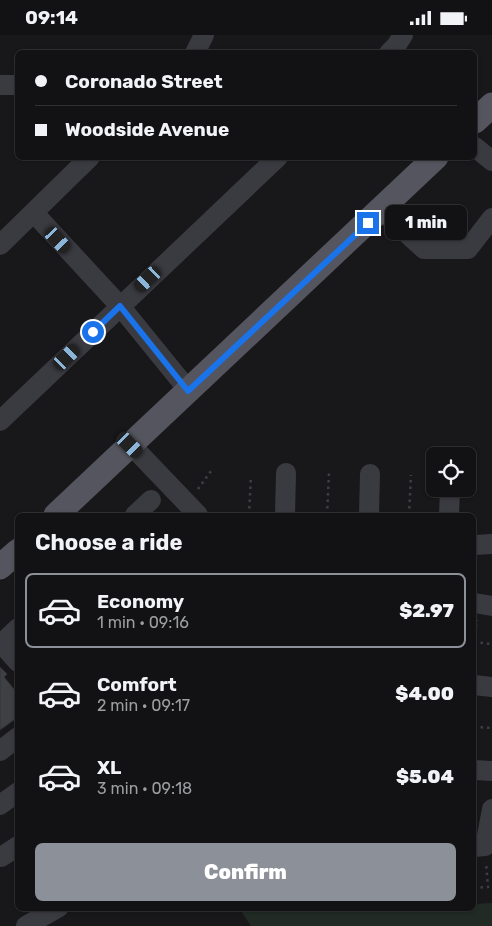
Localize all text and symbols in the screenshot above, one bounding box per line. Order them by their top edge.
text: 09:14 [25,6,78,29]
text: Coronado Street [65,70,223,93]
text: Woodside Avenue [65,118,229,141]
callout: 1 min [386,205,468,241]
route end [357,212,379,234]
text: 1 min [405,213,447,232]
car [42,224,73,256]
car [131,263,164,295]
route start [82,321,104,343]
car [50,341,83,373]
car [114,429,145,461]
map controls [426,447,476,497]
button: locate [426,447,476,497]
text: Choose a ride [35,529,182,556]
icon: car [37,588,82,633]
text: Economy [97,590,184,613]
text: $2.97 [399,599,454,622]
text: 1 min · 09:16 [97,613,189,632]
icon: car [37,671,82,716]
text: Comfort [97,673,177,696]
text: $4.00 [395,682,454,705]
text: 2 min · 09:17 [97,696,190,715]
icon: car [37,754,82,799]
text: XL [97,756,121,779]
text: $5.04 [396,765,454,788]
text: 3 min · 09:18 [97,779,192,798]
button: Confirm [35,843,456,901]

